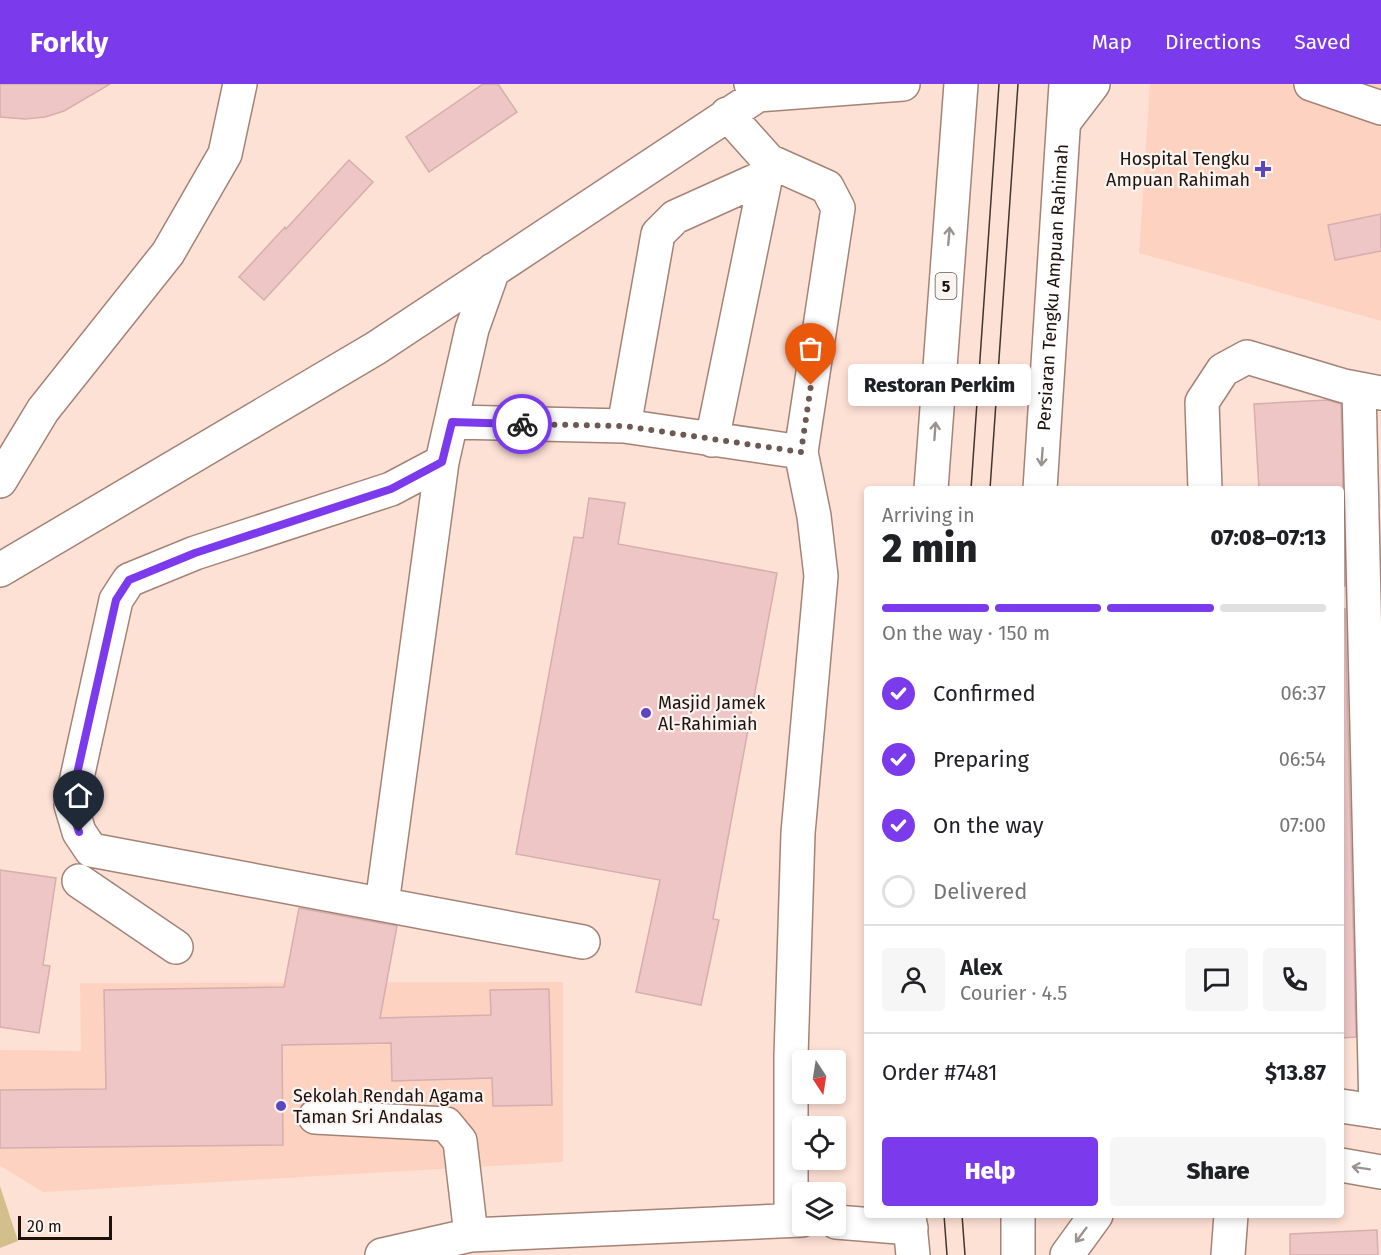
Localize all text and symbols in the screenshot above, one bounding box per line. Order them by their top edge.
text: Forkly [30,26,108,59]
text: Map [1092,29,1132,55]
text: Directions [1165,29,1261,55]
text: Saved [1294,29,1351,55]
street label: Persiaran Tengku Ampuan Rahimah [1033,143,1073,432]
place label: Hospital Tengku Ampuan Rahimah [1106,148,1250,191]
marker: Hospital Tengku Ampuan Rahimah [1254,160,1272,178]
one-way arrow [944,227,955,247]
road number: 5 [936,273,956,299]
pin [785,323,836,385]
icon: bag [794,332,827,365]
callout: Restoran Perkim [847,364,1030,406]
text: Restoran Perkim [864,373,1015,397]
courier [492,394,552,454]
icon: bike [506,408,539,441]
one-way arrow [930,421,941,441]
one-way arrow [1036,446,1047,466]
text: Arriving in [882,503,975,527]
text: 07:08–07:13 [1211,524,1326,551]
text: 2 min [882,526,978,572]
text: On the way · 150 m [882,621,1050,645]
icon: check [882,677,915,710]
text: Confirmed [933,680,1036,707]
text: 06:37 [1280,681,1326,705]
place label: Masjid Jamek Al-Rahimiah [658,692,766,735]
marker: Masjid Jamek Al-Rahimiah [639,706,653,720]
icon: check [882,743,915,776]
text: Preparing [933,746,1029,773]
text: 06:54 [1279,747,1326,771]
pin [53,770,104,832]
icon: home [62,779,95,812]
icon: check [882,809,915,842]
text: On the way [933,812,1044,839]
text: 07:00 [1279,813,1326,837]
text: Delivered [933,878,1028,905]
button: person [882,948,945,1011]
button: chat [1185,948,1248,1011]
button: phone [1263,948,1326,1011]
text: Alex [960,954,1003,981]
text: Courier · 4.5 [960,981,1067,1005]
north arrow [792,1050,846,1104]
map controls [792,1050,846,1236]
text: Order #7481 [882,1059,998,1086]
text: $13.87 [1265,1059,1326,1086]
place label: Sekolah Rendah Agama Taman Sri Andalas [293,1085,484,1128]
marker: Sekolah Rendah Agama Taman Sri Andalas [274,1099,288,1113]
button: locate [792,1116,846,1170]
button: Help [882,1137,1098,1206]
button: Share [1110,1137,1326,1206]
one-way arrow [1352,1163,1371,1174]
button: layers [792,1182,846,1236]
scale bar [18,1213,112,1240]
text: 20 m [27,1217,62,1236]
one-way arrow [1075,1226,1087,1242]

